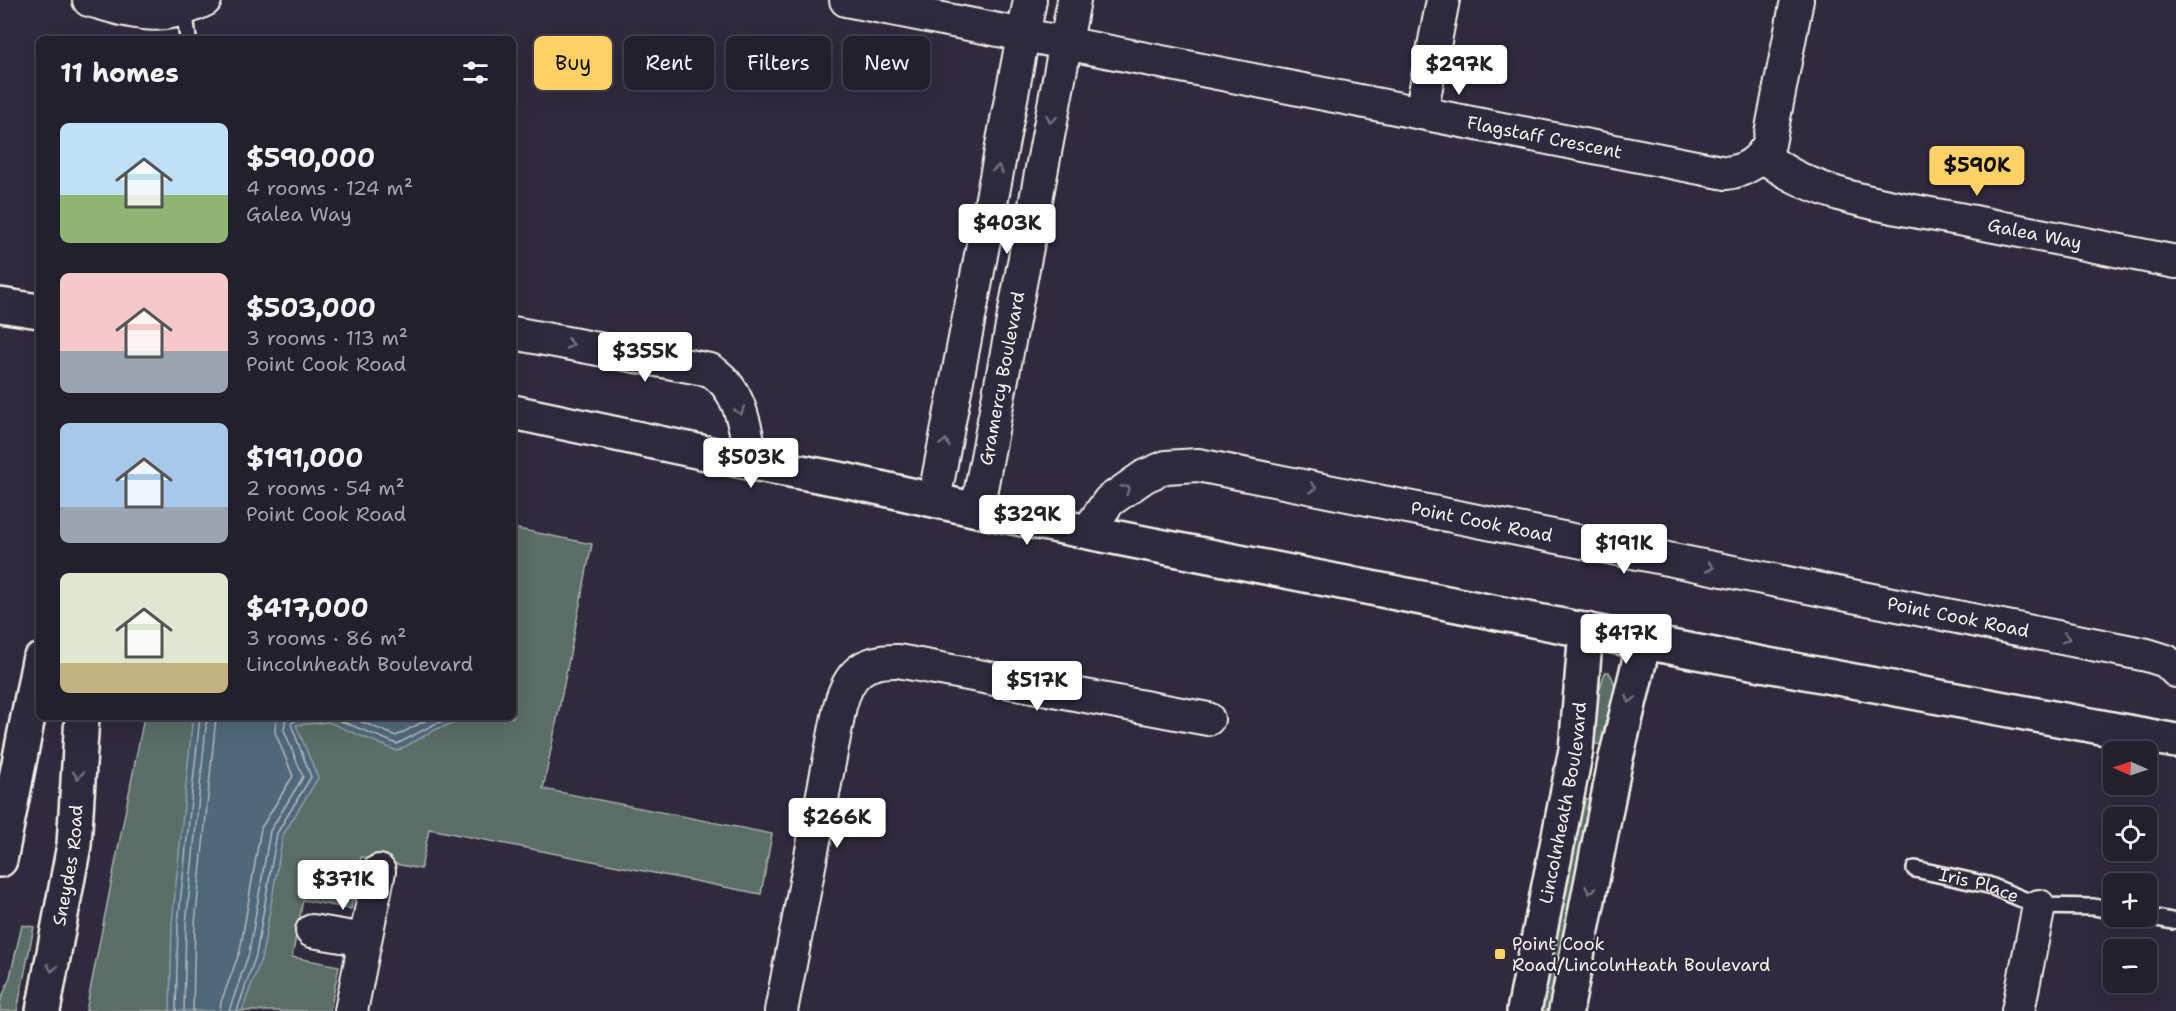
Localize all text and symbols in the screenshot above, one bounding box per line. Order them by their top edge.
chip: Buy [534,36,612,90]
chip: Rent [624,36,714,90]
chip: Filters [726,36,831,90]
chip: New [843,36,930,90]
pin: $297K [1417,45,1501,96]
text: $297K [1425,51,1493,77]
text: 11 homes [60,55,179,90]
icon: filters [459,56,492,89]
street label: Flagstaff Crescent [1465,110,1624,164]
one-way arrow [1045,114,1058,124]
text: $590,000 [246,140,375,175]
pin: $590K [1935,146,2019,197]
icon: home [108,147,180,219]
text: $590K [1943,152,2011,178]
one-way arrow [991,164,1004,174]
text: 4 rooms · 124 m² [246,175,413,201]
text: Galea Way [246,201,352,227]
pin: $403K [965,204,1049,255]
text: $403K [973,210,1041,236]
street label: Galea Way [1986,213,2084,255]
street label: Gramercy Boulevard [974,289,1030,467]
text: $503,000 [246,290,376,325]
icon: home [108,297,180,369]
text: 3 rooms · 113 m² [246,325,408,351]
pin: $355K [603,332,687,383]
one-way arrow [565,337,575,350]
text: $355K [612,338,678,364]
text: Point Cook Road [246,351,406,377]
one-way arrow [733,405,745,416]
pin: $503K [709,438,793,489]
one-way arrow [938,438,951,448]
text: $191,000 [246,440,364,475]
text: $503K [717,444,785,470]
icon: home [108,447,180,519]
text: 2 rooms · 54 m² [246,475,405,501]
one-way arrow [1307,481,1317,494]
one-way arrow [1119,485,1130,496]
pin: $329K [985,495,1069,546]
street label: Point Cook Road [1408,496,1555,548]
text: Point Cook Road [246,501,406,527]
text: $329K [993,501,1061,527]
pin: $191K [1582,524,1666,575]
text: $191K [1595,530,1653,556]
one-way arrow [1705,560,1715,573]
text: $417,000 [246,590,369,625]
street label: Point Cook Road [1885,591,2031,643]
icon: home [108,597,180,669]
pin: $417K [1584,614,1668,665]
text: $417K [1595,620,1657,646]
text: 3 rooms · 86 m² [246,625,406,651]
one-way arrow [2061,631,2071,644]
text: Lincolnheath Boulevard [246,651,473,677]
pin: $517K [995,661,1079,712]
text: $517K [1006,667,1068,693]
one-way arrow [1624,694,1637,704]
street label: Lincolnheath Boulevard [1534,701,1592,906]
north arrow [2103,741,2157,795]
map controls [2103,741,2157,993]
one-way arrow [72,771,85,780]
pin: $266K [795,798,879,849]
street label: Sneydes Road [47,804,88,928]
text: $266K [803,804,871,830]
button: locate [2103,807,2157,861]
pin: $371K [301,860,385,911]
street label: Iris Place [1936,863,2023,909]
text: $371K [312,866,374,892]
button: + [2103,873,2157,927]
one-way arrow [1584,885,1597,895]
place label: Point Cook Road/LincolnHeath Boulevard [1512,932,1771,977]
button: − [2103,939,2157,993]
marker: Point Cook Road/LincolnHeath Boulevard [1493,947,1507,961]
one-way arrow [46,963,59,973]

